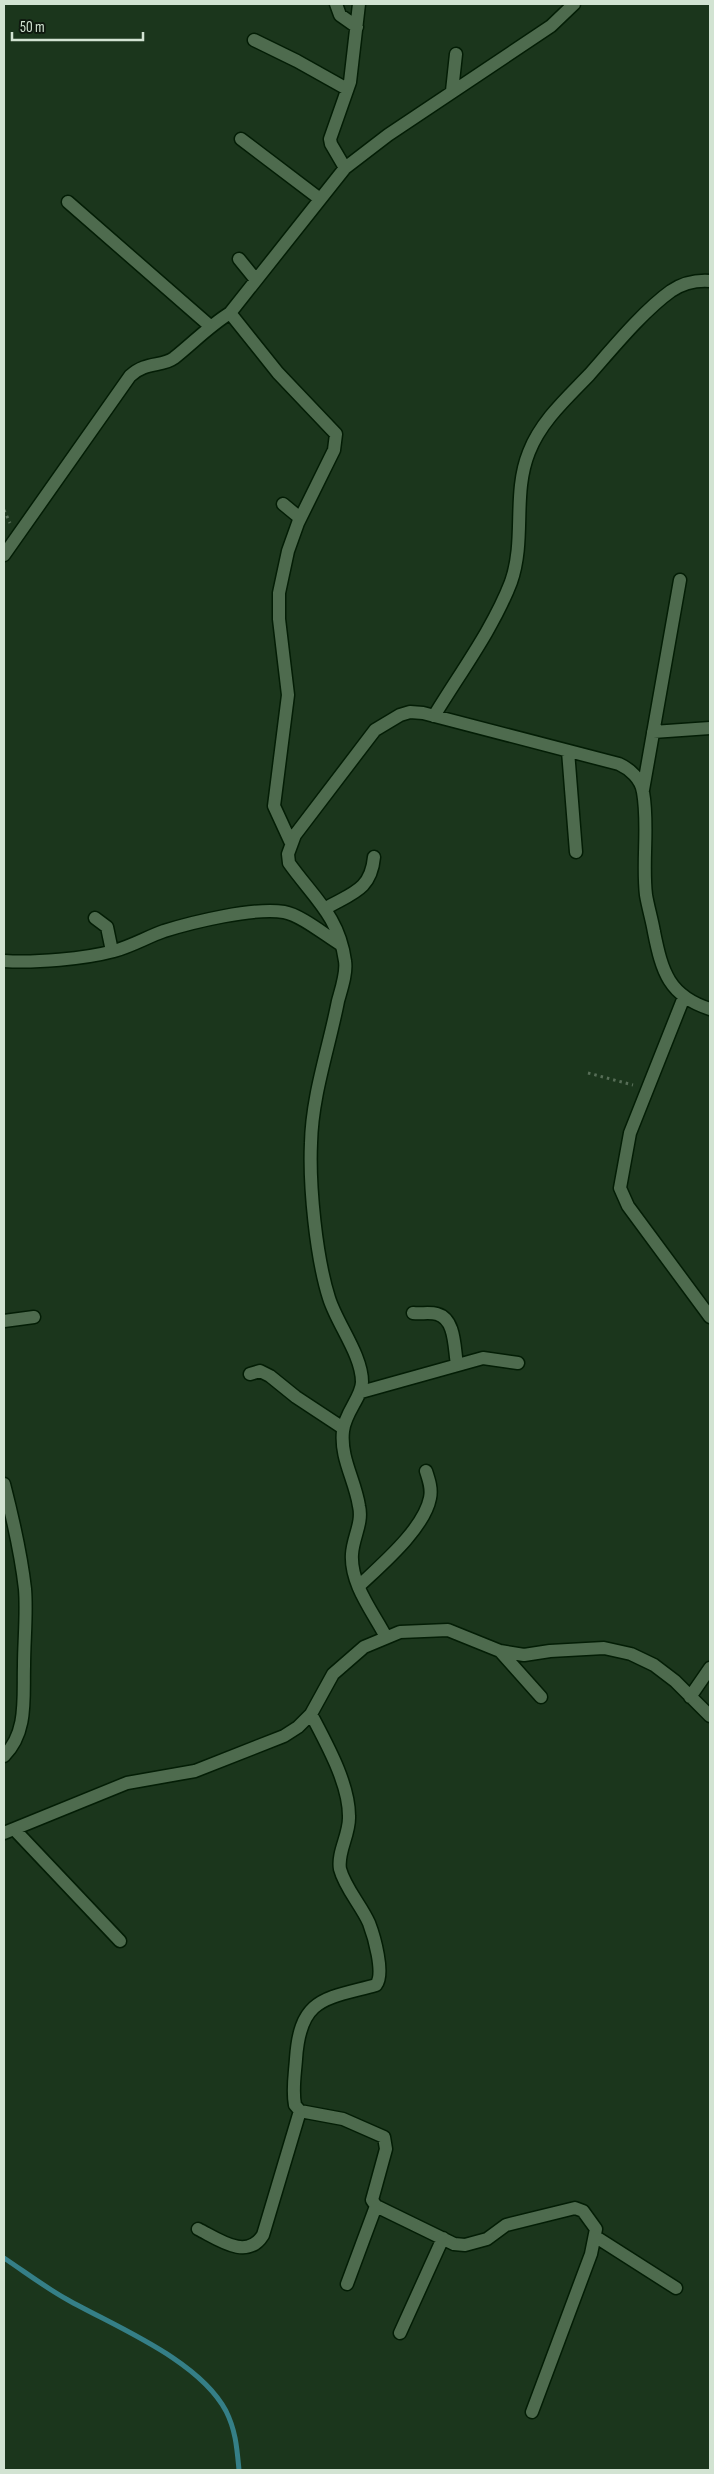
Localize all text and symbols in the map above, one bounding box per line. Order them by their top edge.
scale bar [12,10,144,42]
text: 50 m [20,18,45,37]

